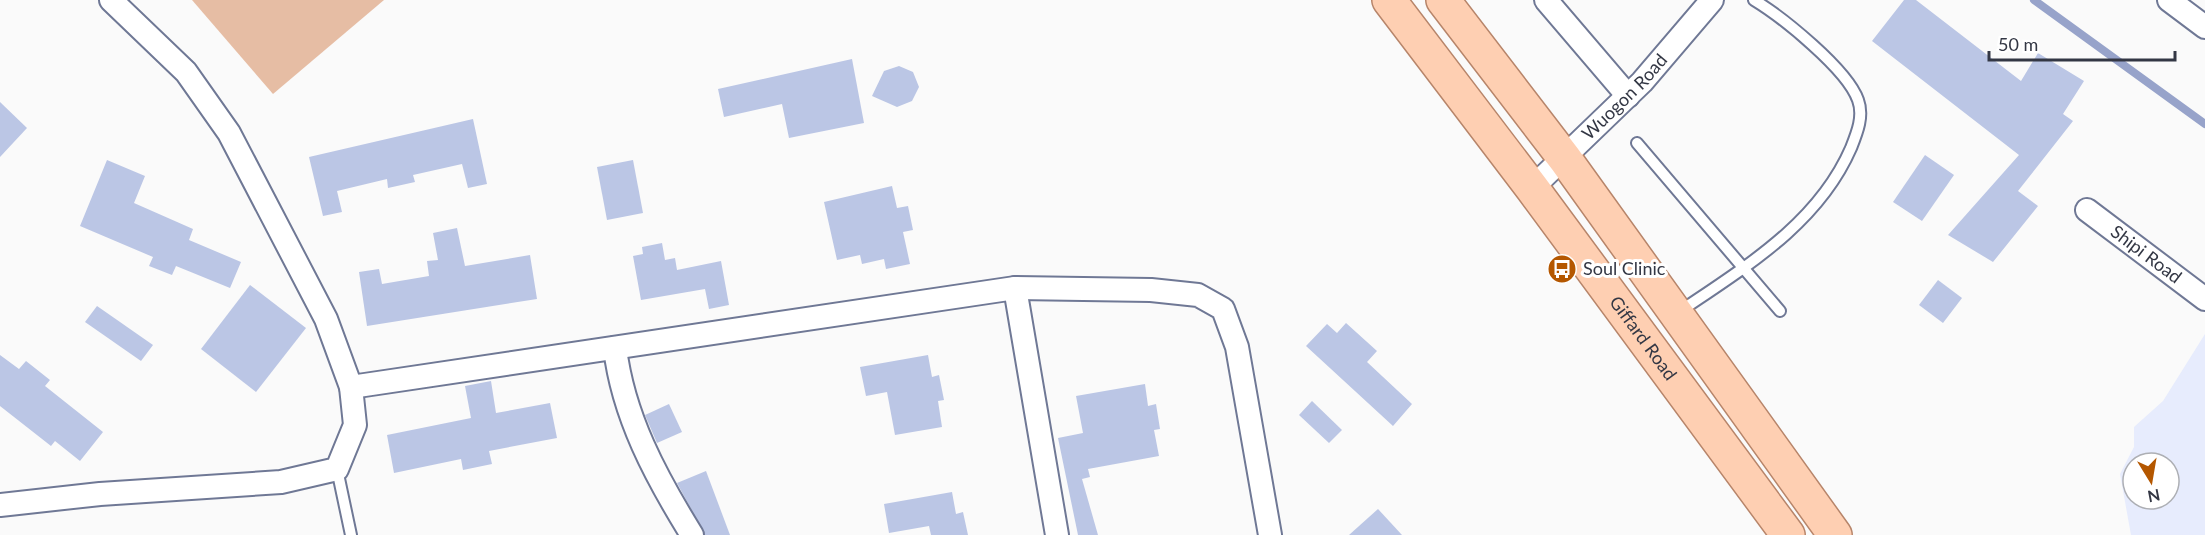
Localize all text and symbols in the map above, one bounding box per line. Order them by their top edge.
scale bar [1989,24,2175,62]
text: 50 m [1998,33,2038,55]
street label: Wuogon Road [1577,49,1671,144]
street label: Shipi Road [2107,220,2186,288]
bus stop icon: Soul Clinic [1546,253,1578,285]
place label: Soul Clinic [1583,257,1666,279]
street label: Giffard Road [1605,291,1682,384]
north arrow [2121,451,2181,511]
text: N [2146,486,2162,507]

